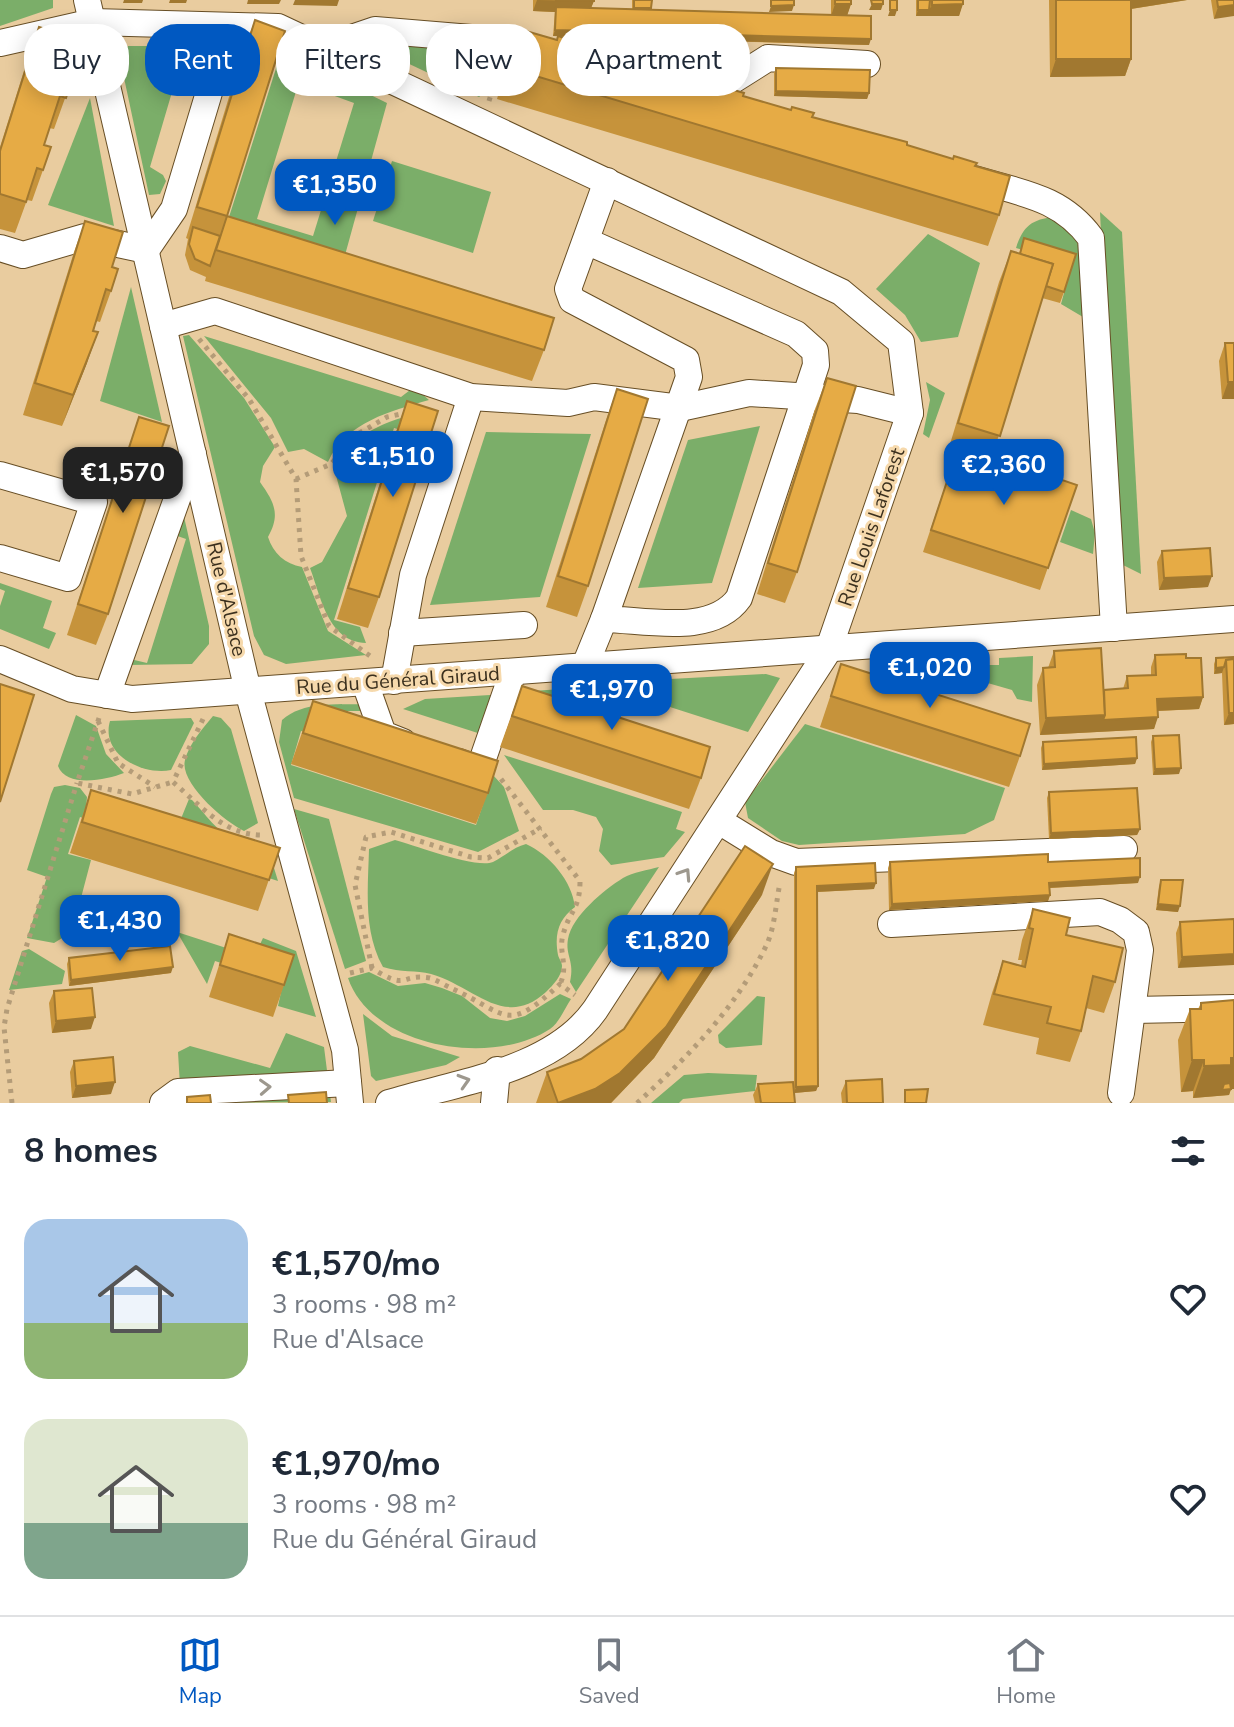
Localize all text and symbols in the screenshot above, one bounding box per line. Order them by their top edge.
chip: Buy [24,24,129,96]
chip: Rent [145,24,260,96]
chip: Filters [276,24,410,96]
chip: New [426,24,541,96]
chip: Apartment [557,24,750,96]
pin: €1,350 [270,159,400,227]
text: €1,350 [293,167,377,202]
pin: €1,510 [328,431,458,499]
text: €1,510 [351,439,435,474]
pin: €2,360 [939,439,1069,507]
street label: Rue Louis Laforest [832,443,912,610]
pin: €1,570 [58,447,188,515]
text: €2,360 [962,447,1046,482]
text: €1,570 [81,455,165,490]
street label: Rue d'Alsace [200,539,253,659]
pin: €1,020 [865,642,995,710]
text: €1,020 [888,650,972,685]
street label: Rue du Général Giraud [295,660,501,701]
pin: €1,970 [547,664,677,732]
text: €1,970 [570,672,654,707]
one-way arrow [675,868,690,883]
pin: €1,430 [55,895,185,963]
text: €1,430 [78,903,162,938]
pin: €1,820 [603,915,733,983]
text: €1,820 [626,923,710,958]
one-way arrow [456,1074,470,1090]
one-way arrow [259,1079,272,1096]
text: 8 homes [24,1128,158,1174]
icon: filters [1166,1129,1210,1173]
text: €1,570/mo [272,1241,440,1287]
icon: home [88,1251,184,1347]
icon: heart [1166,1277,1210,1321]
text: 3 rooms · 98 m² [272,1287,456,1322]
text: Rue d'Alsace [272,1322,424,1357]
text: €1,970/mo [272,1441,440,1487]
icon: home [88,1451,184,1547]
icon: heart [1166,1477,1210,1521]
text: 3 rooms · 98 m² [272,1487,456,1522]
text: Rue du Général Giraud [272,1522,537,1557]
tab: Map [178,1633,222,1711]
tab: Saved [579,1633,640,1711]
tab: Home [996,1633,1056,1711]

